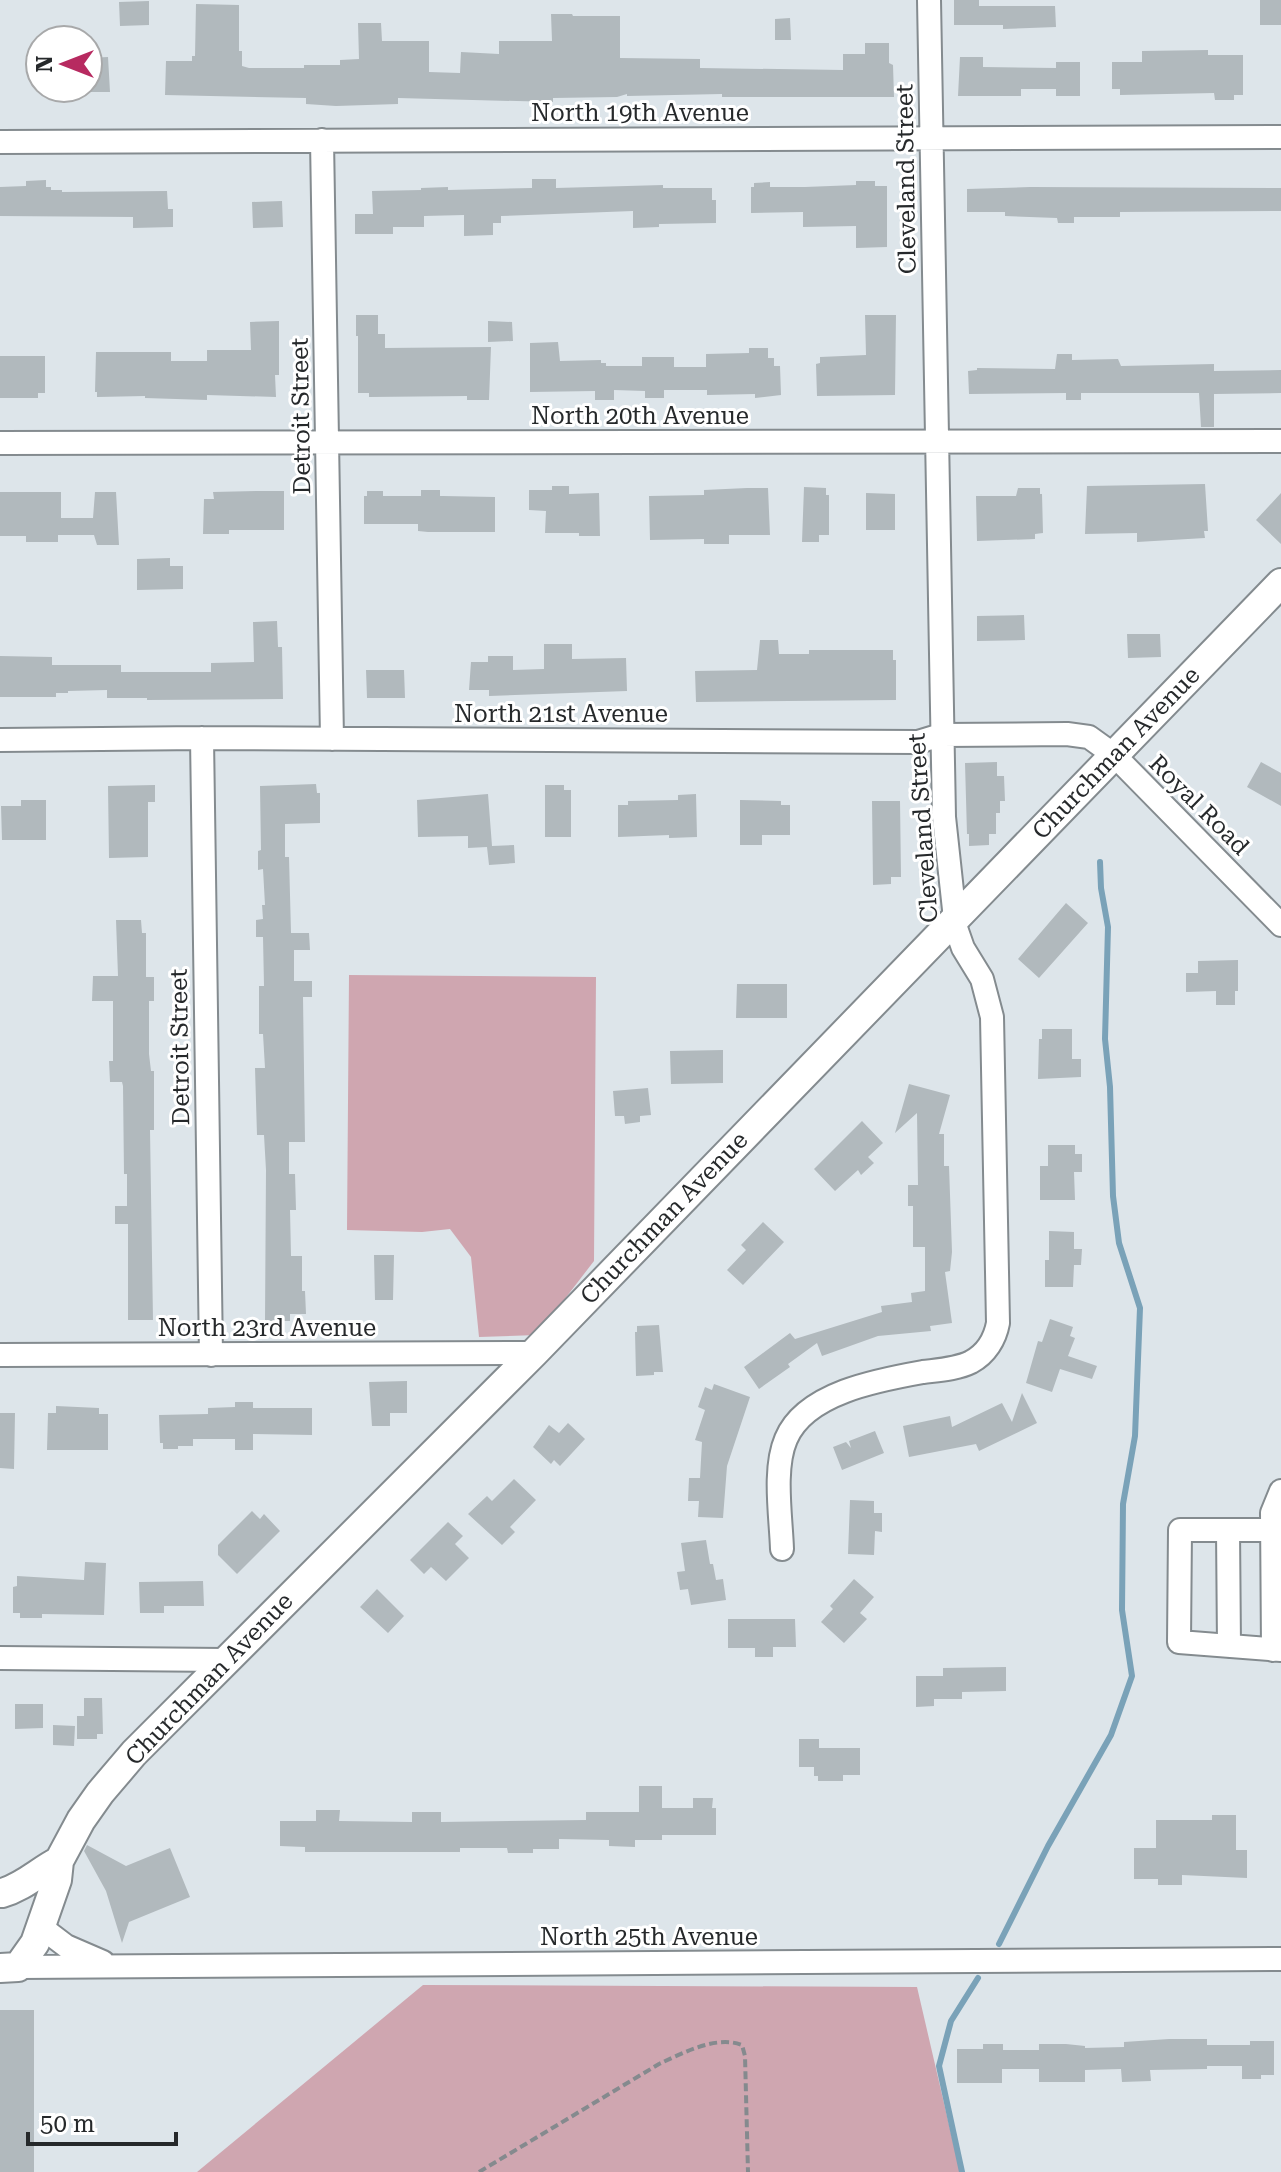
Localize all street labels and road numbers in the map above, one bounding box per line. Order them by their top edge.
street label: Cleveland Street [890,84,922,274]
street label: North 19th Avenue [531,99,749,127]
street label: Detroit Street [286,337,316,495]
street label: North 20th Avenue [531,402,749,430]
street label: Churchman Avenue [1027,661,1205,845]
street label: North 21st Avenue [454,700,668,728]
street label: Cleveland Street [902,732,944,924]
street label: Royal Road [1143,749,1255,861]
street label: Detroit Street [165,968,195,1126]
street label: Churchman Avenue [575,1126,753,1310]
street label: North 23rd Avenue [158,1314,376,1342]
street label: Churchman Avenue [120,1587,298,1771]
street label: North 25th Avenue [540,1923,758,1951]

